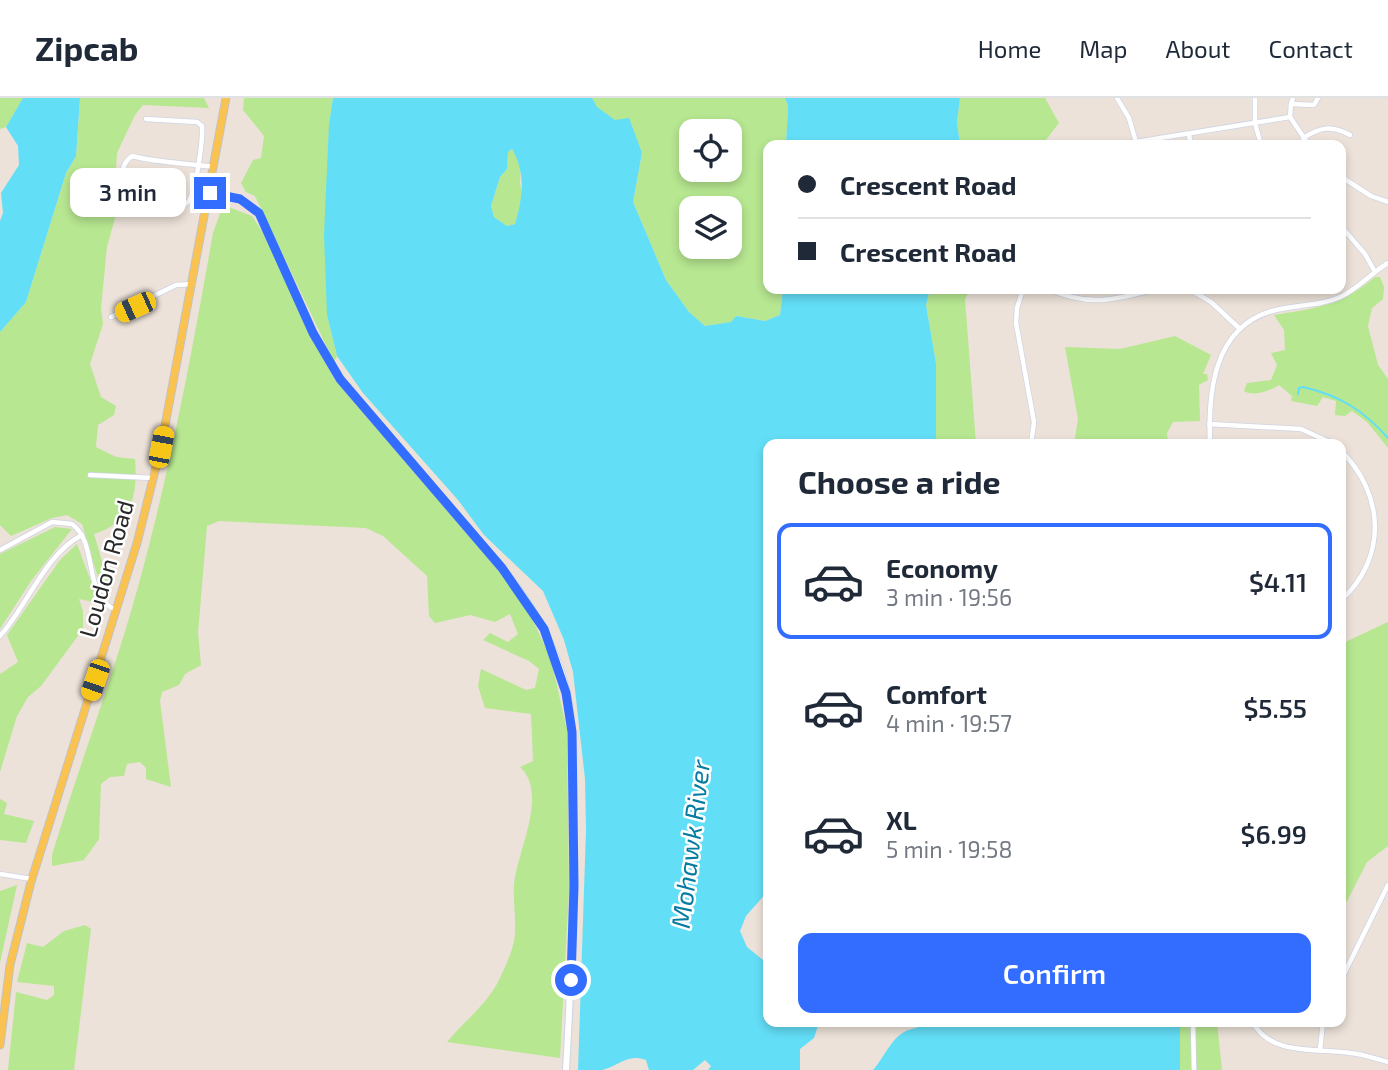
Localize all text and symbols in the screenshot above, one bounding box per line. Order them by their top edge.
text: Zipcab [35,28,138,68]
text: Home [978,34,1041,63]
text: Map [1079,34,1127,63]
text: About [1165,34,1231,63]
text: Contact [1269,34,1353,63]
map controls [679,119,742,259]
button: locate [679,119,742,182]
callout: 3 min [70,168,186,217]
text: Crescent Road [840,169,1017,200]
route end [194,177,226,209]
text: 3 min [99,178,157,206]
button: layers [679,196,742,259]
text: Crescent Road [840,236,1017,267]
car [112,289,159,325]
car [147,424,176,470]
text: Choose a ride [798,462,1001,500]
street label: Loudon Road [72,497,139,641]
icon: car [802,550,865,613]
text: Economy [886,552,998,583]
text: $4.11 [1249,566,1307,597]
text: 3 min · 19:56 [886,583,1012,611]
car [79,657,112,703]
icon: car [802,676,865,739]
text: Comfort [886,678,987,709]
text: $5.55 [1243,692,1307,723]
text: 4 min · 19:57 [886,709,1012,737]
water label: Mohawk River [664,757,715,930]
icon: car [802,802,865,865]
text: XL [886,804,917,835]
text: $6.99 [1241,818,1307,849]
text: 5 min · 19:58 [886,835,1012,863]
button: Confirm [798,933,1311,1013]
route start [555,964,587,996]

